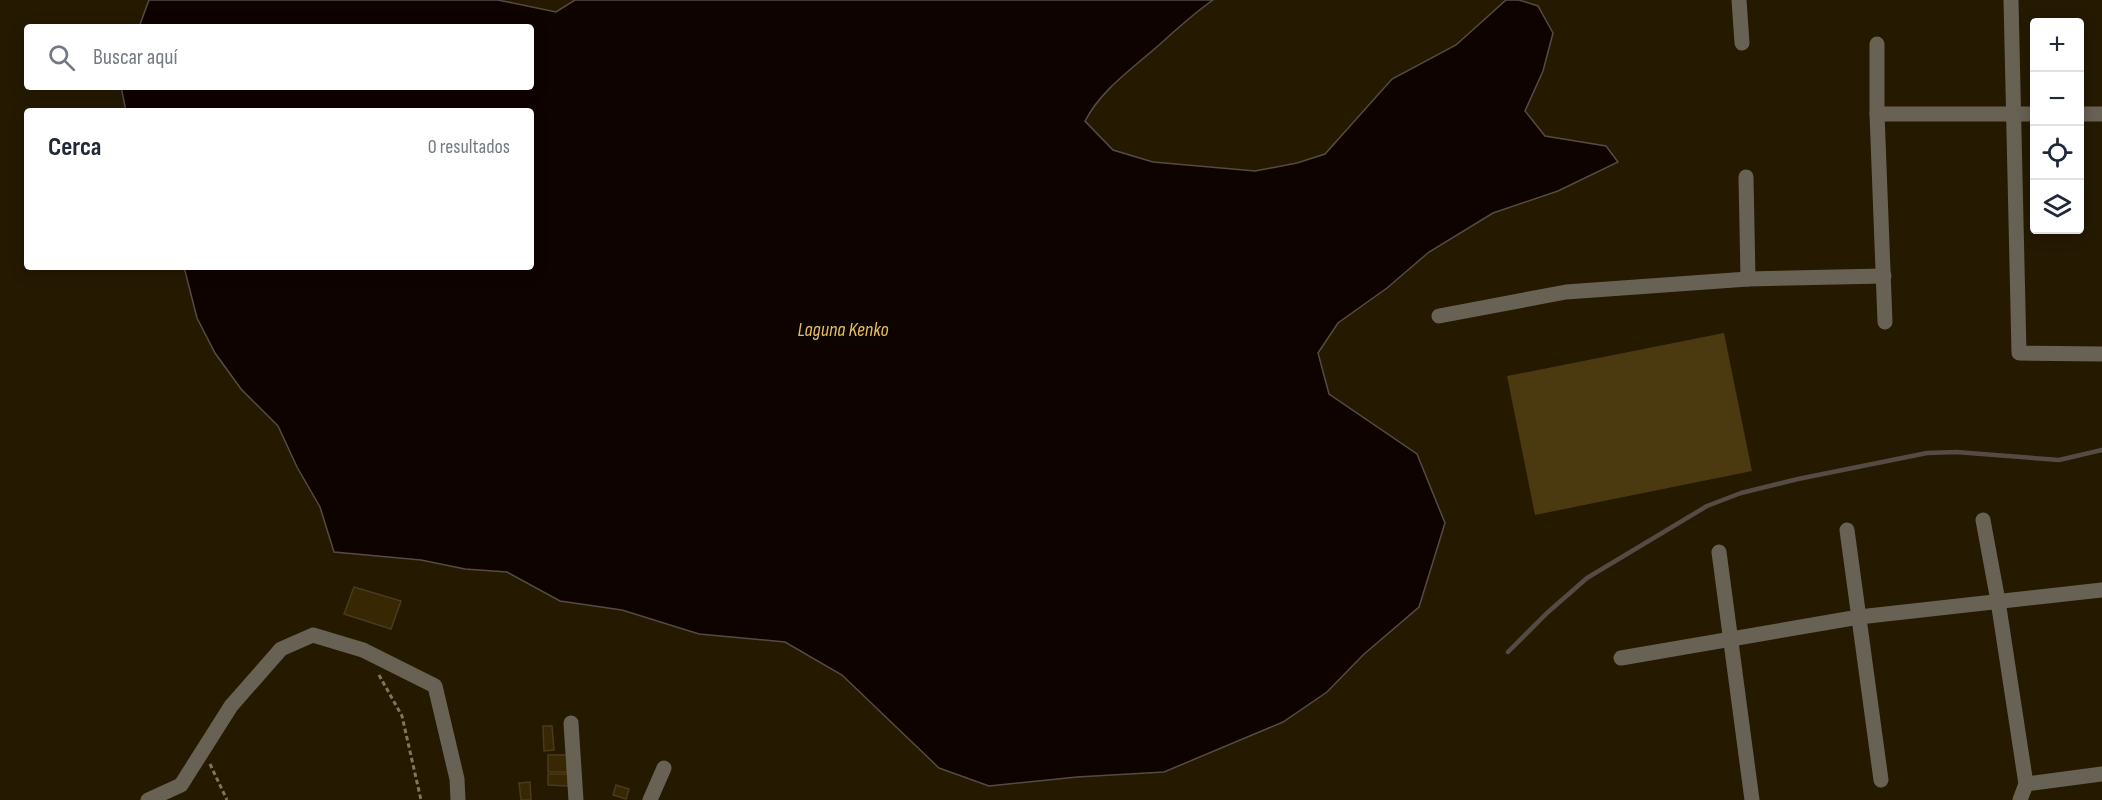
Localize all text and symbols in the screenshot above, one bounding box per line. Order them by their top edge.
map controls [2030,18,2084,234]
button: + [2030,18,2084,72]
search box [24,24,534,90]
icon: search [45,41,78,74]
text: Buscar aquí [93,44,178,71]
button: − [2030,72,2084,126]
button: locate [2030,126,2084,180]
text: Cerca [48,132,101,163]
text: 0 resultados [428,135,510,159]
button: layers [2030,180,2084,234]
water label: Laguna Kenko [798,318,889,342]

